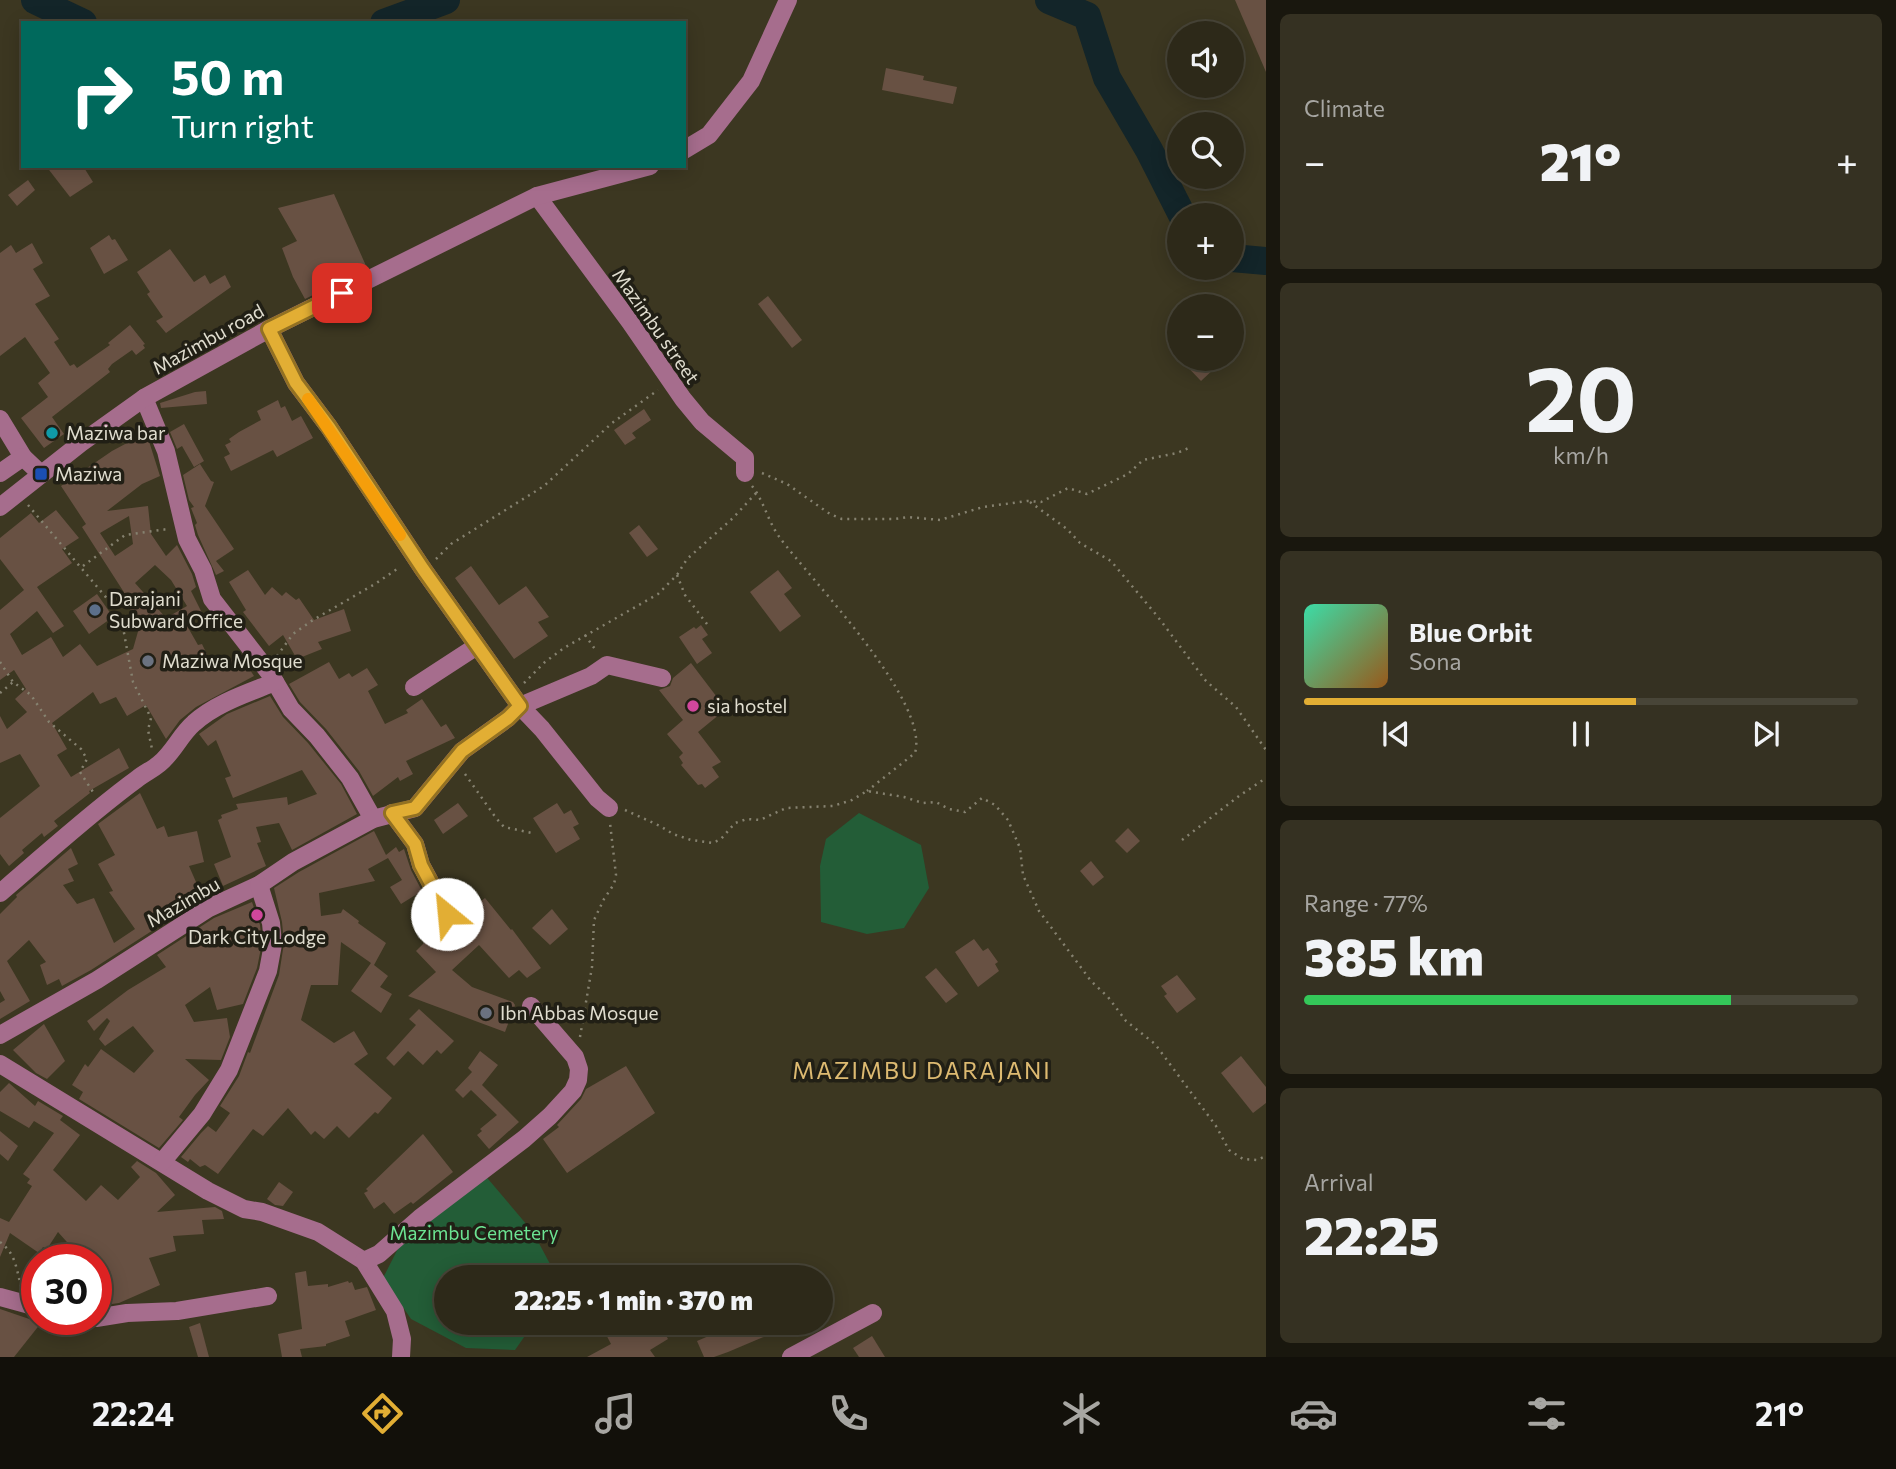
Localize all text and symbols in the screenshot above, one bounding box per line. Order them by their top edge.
map controls [1167,21,1244,371]
button: sound [1167,21,1244,98]
text: 50 m [171,45,284,105]
icon: right [56,49,147,140]
text: Climate [1304,94,1385,122]
text: Turn right [171,105,314,145]
button: search [1167,112,1244,189]
text: 21° [1540,128,1621,192]
text: − [1304,137,1326,184]
text: + [1836,137,1858,184]
button: + [1167,203,1244,280]
pin [312,263,372,323]
street label: Mazimbu street [608,264,705,388]
icon: arrive [323,274,361,312]
button: − [1167,294,1244,371]
street label: Mazimbu road [148,298,267,379]
text: 20 [1525,339,1637,451]
place label: Maziwa bar [66,421,166,444]
marker: Maziwa bar [44,425,60,441]
text: km/h [1553,441,1609,469]
place label: Maziwa [55,462,122,485]
marker: Maziwa [33,466,49,482]
place label: Darajani Subward Office [109,587,243,632]
marker: Darajani Subward Office [87,602,103,618]
text: Blue Orbit [1409,616,1532,647]
text: Sona [1409,647,1461,675]
place label: Maziwa Mosque [162,649,303,672]
marker: Maziwa Mosque [140,653,156,669]
place label: sia hostel [707,694,787,717]
marker: sia hostel [685,698,701,714]
icon: previous [1377,715,1415,753]
icon: pause [1562,715,1600,753]
icon: next [1747,715,1785,753]
street label: Mazimbu [142,871,223,932]
position arrow [410,877,484,951]
text: Range · 77% [1304,889,1428,917]
marker: Dark City Lodge [249,907,265,923]
text: 385 km [1304,923,1484,987]
place label: Dark City Lodge [188,925,326,948]
place label: Ibn Abbas Mosque [500,1001,659,1024]
marker: Ibn Abbas Mosque [478,1005,494,1021]
district label: MAZIMBU DARAJANI [792,1056,1052,1084]
text: Arrival [1304,1168,1374,1196]
text: 22:25 [1304,1202,1439,1266]
park label: Mazimbu Cemetery [390,1221,559,1244]
speed limit sign: 30 [21,1244,112,1335]
text: 22:25 · 1 min · 370 m [514,1284,753,1315]
icon: directions [358,1389,407,1438]
icon: music [591,1389,640,1438]
icon: phone [824,1389,873,1438]
icon: climate [1057,1389,1106,1438]
icon: car [1289,1389,1338,1438]
icon: filters [1522,1389,1571,1438]
text: 22:24 [92,1393,174,1433]
text: 21° [1755,1393,1804,1433]

